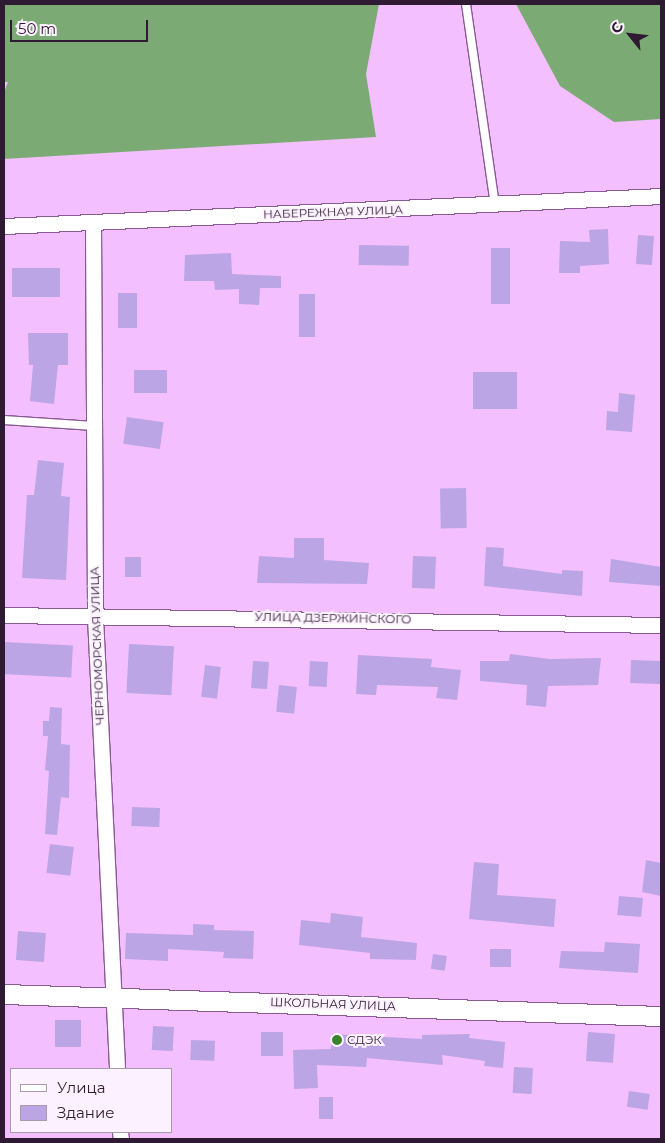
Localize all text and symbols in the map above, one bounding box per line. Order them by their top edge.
scale bar [12,10,150,42]
north arrow [605,10,655,60]
text: 50 m [18,19,56,38]
text: С [607,19,627,37]
street label: НАБЕРЕЖНАЯ УЛИЦА [263,202,403,222]
street label: ЧЕРНОМОРСКАЯ УЛИЦА [87,567,107,725]
street label: УЛИЦА ДЗЕРЖИНСКОГО [255,609,411,627]
street label: ШКОЛЬНАЯ УЛИЦА [270,995,396,1013]
place label: СДЭК [347,1033,382,1047]
marker: СДЭК [331,1034,343,1046]
legend [10,1068,172,1133]
text: Улица [57,1078,105,1097]
text: Здание [57,1103,115,1122]

